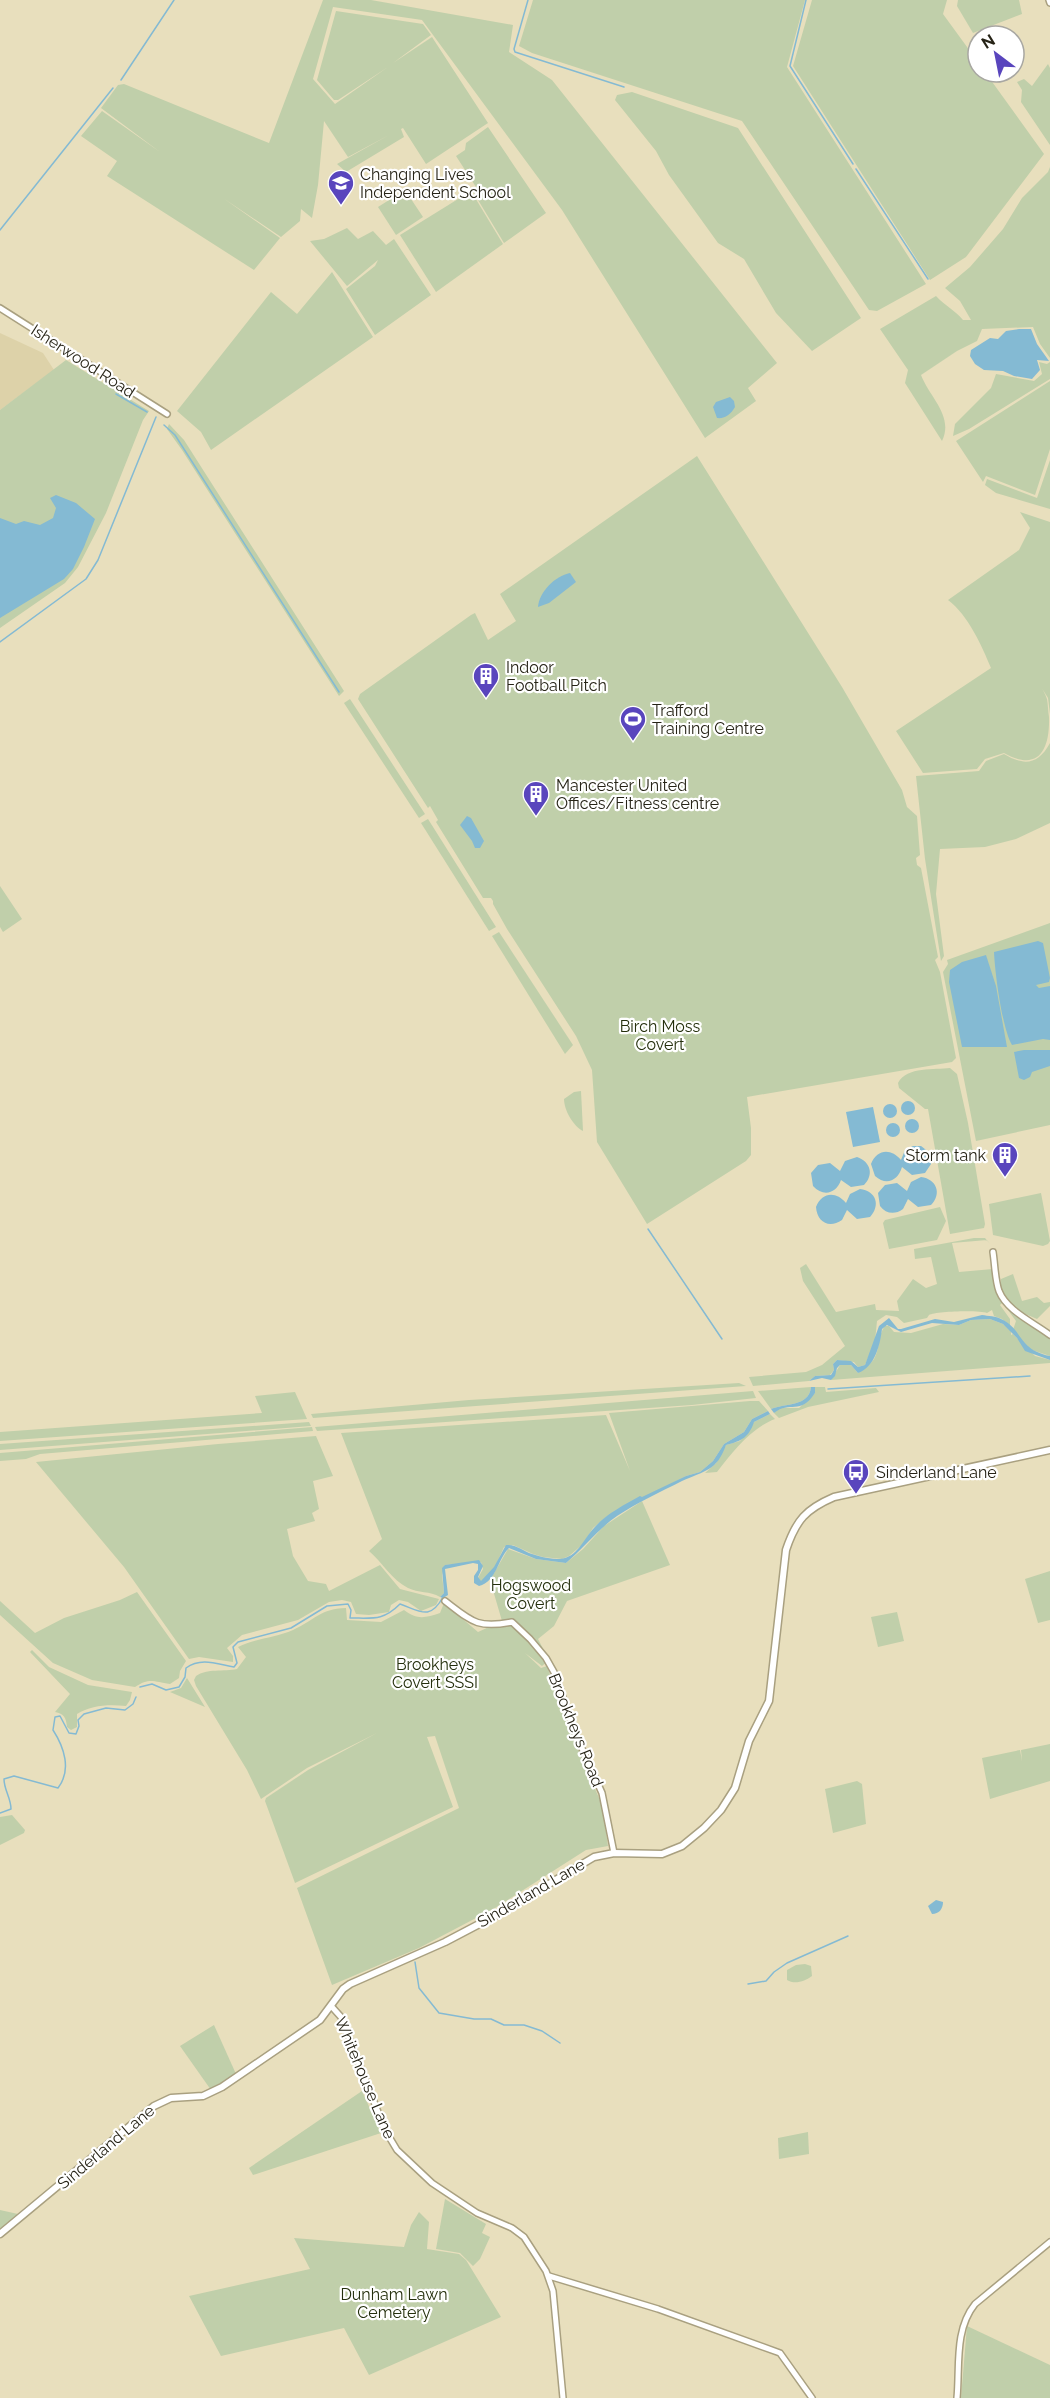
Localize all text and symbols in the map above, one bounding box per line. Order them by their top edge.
north arrow [966,24,1026,84]
text: N [978,30,999,53]
place label: Changing Lives Independent School [360,165,511,202]
school or university icon: Changing Lives Independent School [326,168,356,206]
street label: Isherwood Road [27,320,139,402]
place label: Indoor Football Pitch [506,658,607,695]
building icon: Indoor Football Pitch [471,661,501,699]
place label: Trafford Training Centre [652,701,764,738]
sports icon: Trafford Training Centre [618,704,648,742]
place label: Mancester United Offices/Fitness centre [556,776,719,813]
building icon: Mancester United Offices/Fitness centre [521,779,551,817]
park label: Birch Moss Covert [620,1017,701,1054]
building icon: Storm tank [990,1140,1020,1178]
place label: Storm tank [905,1146,987,1165]
bus stop icon: Sinderland Lane [841,1457,871,1495]
place label: Sinderland Lane [876,1463,997,1482]
park label: Hogswood Covert [491,1576,571,1613]
park label: Brookheys Covert SSSI [392,1655,478,1692]
street label: Brookheys Road [545,1670,607,1790]
street label: Sinderland Lane [474,1855,588,1931]
street label: Whitehouse Lane [331,2014,399,2142]
street label: Sinderland Lane [54,2101,158,2193]
park label: Dunham Lawn Cemetery [340,2285,448,2322]

